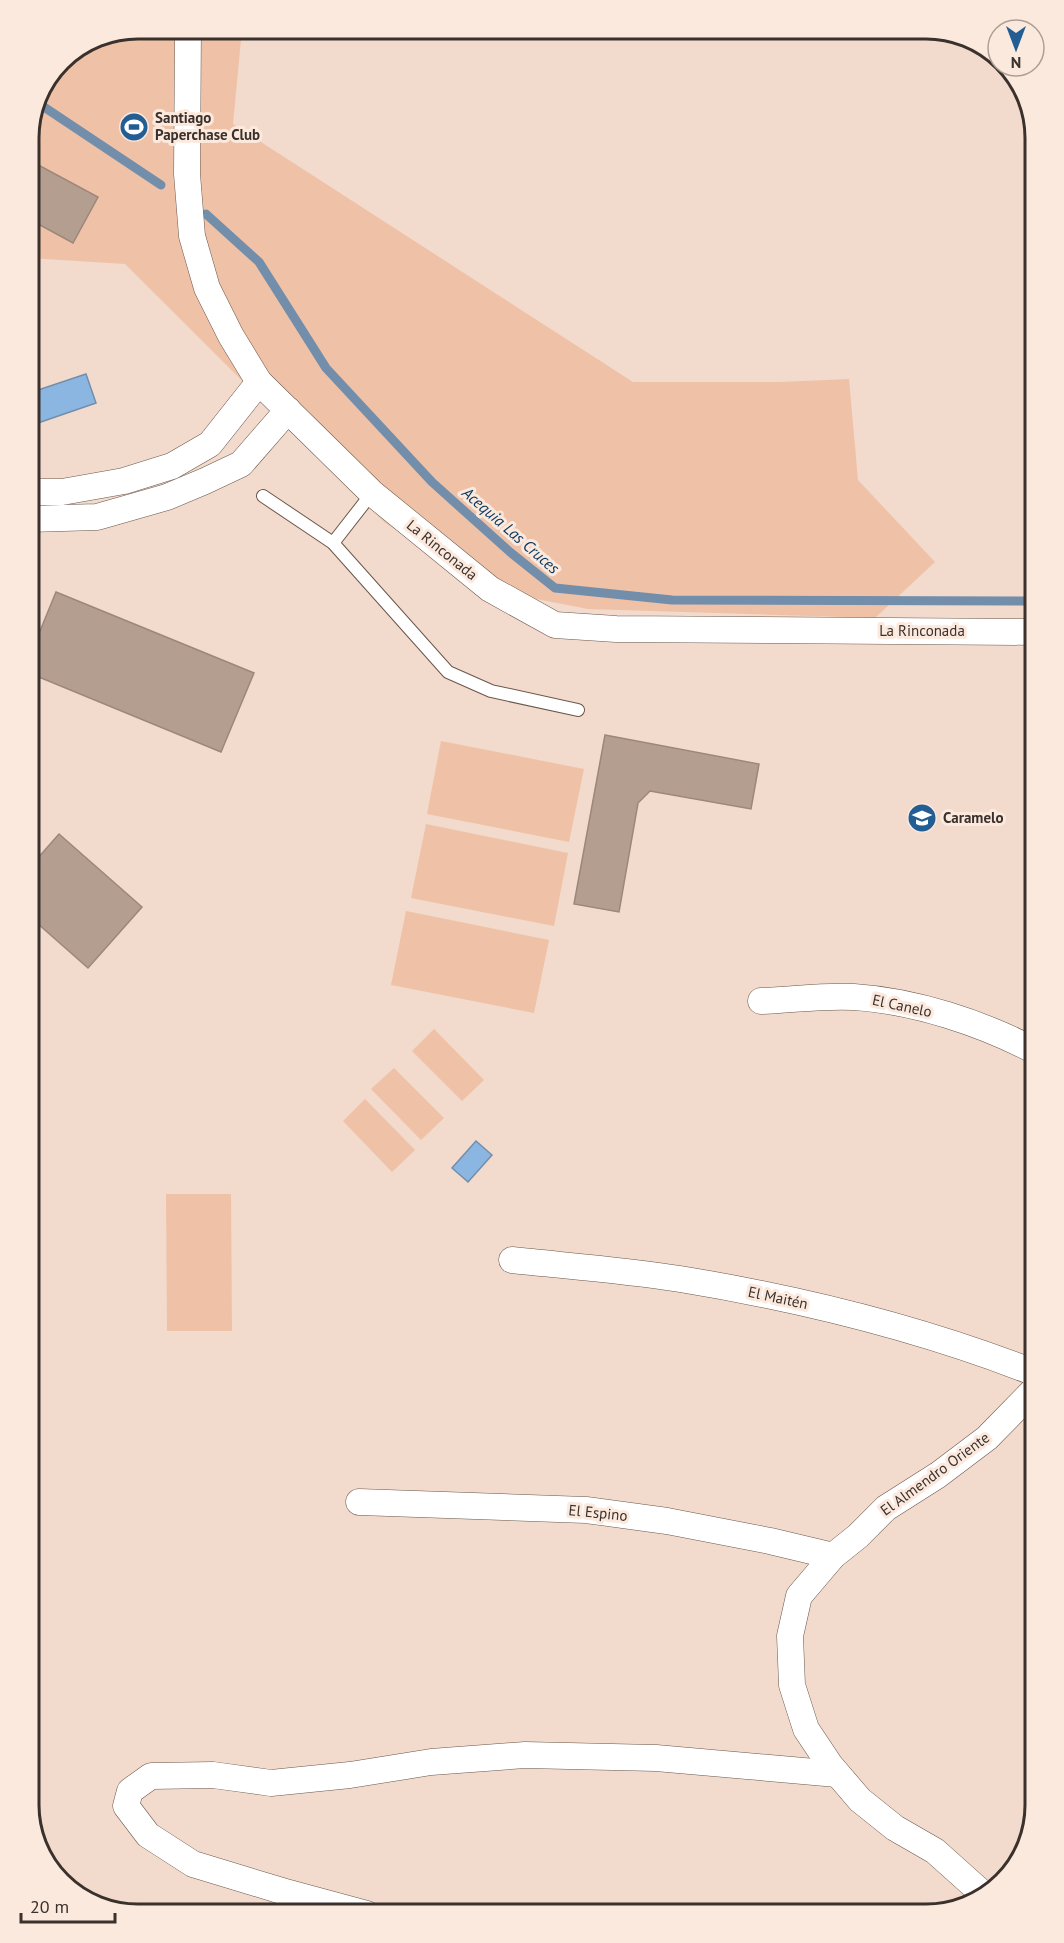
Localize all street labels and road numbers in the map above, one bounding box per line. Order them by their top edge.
street label: La Rinconada [403,515,482,584]
street label: La Rinconada [879,621,965,640]
street label: El Canelo [871,990,934,1021]
street label: El Maitén [747,1282,810,1313]
street label: El Almendro Oriente [877,1428,993,1520]
street label: El Espino [568,1500,628,1525]

